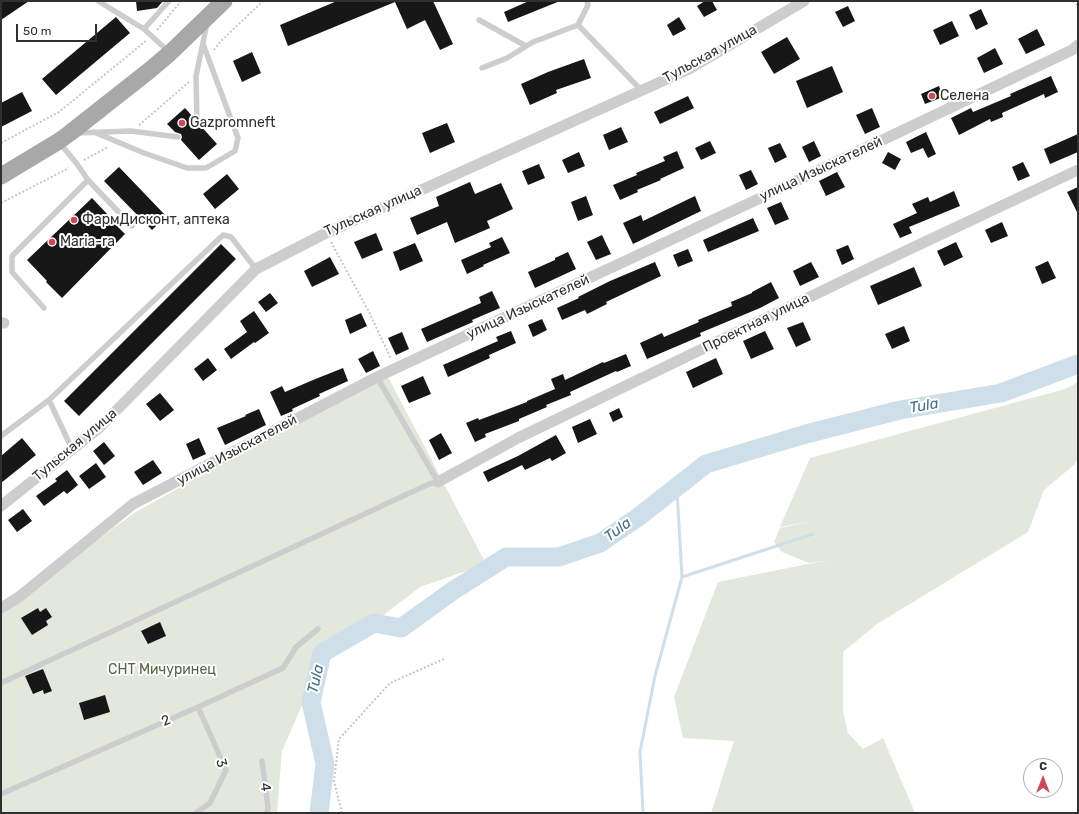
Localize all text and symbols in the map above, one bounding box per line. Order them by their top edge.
scale bar [18,16,99,42]
street label: Тульская улица [660,21,760,87]
text: 50 m [23,24,51,38]
place label: Селена [940,88,989,104]
marker: Селена [927,91,937,101]
place label: Gazpromneft [190,115,276,131]
marker: Gazpromneft [177,118,187,128]
street label: улица Изыскателей [757,133,885,205]
street label: Тульская улица [322,182,424,240]
place label: ФармДисконт, аптека [82,212,230,228]
marker: ФармДисконт, аптека [69,215,79,225]
place label: Maria-ra [60,234,115,250]
marker: Maria-ra [47,237,57,247]
street label: улица Изыскателей [464,271,592,343]
street label: Проектная улица [700,290,812,356]
water label: Tula [908,395,940,417]
street label: Тульская улица [29,405,121,485]
street label: улица Изыскателей [174,411,300,489]
water label: Tula [601,514,635,546]
park label: СНТ Мичуринец [108,662,216,678]
water label: Tula [304,663,328,695]
street label: 2 [159,712,173,730]
street label: 3 [212,757,230,769]
north arrow [1023,758,1063,798]
text: С [1039,760,1047,773]
street label: 4 [256,782,274,792]

